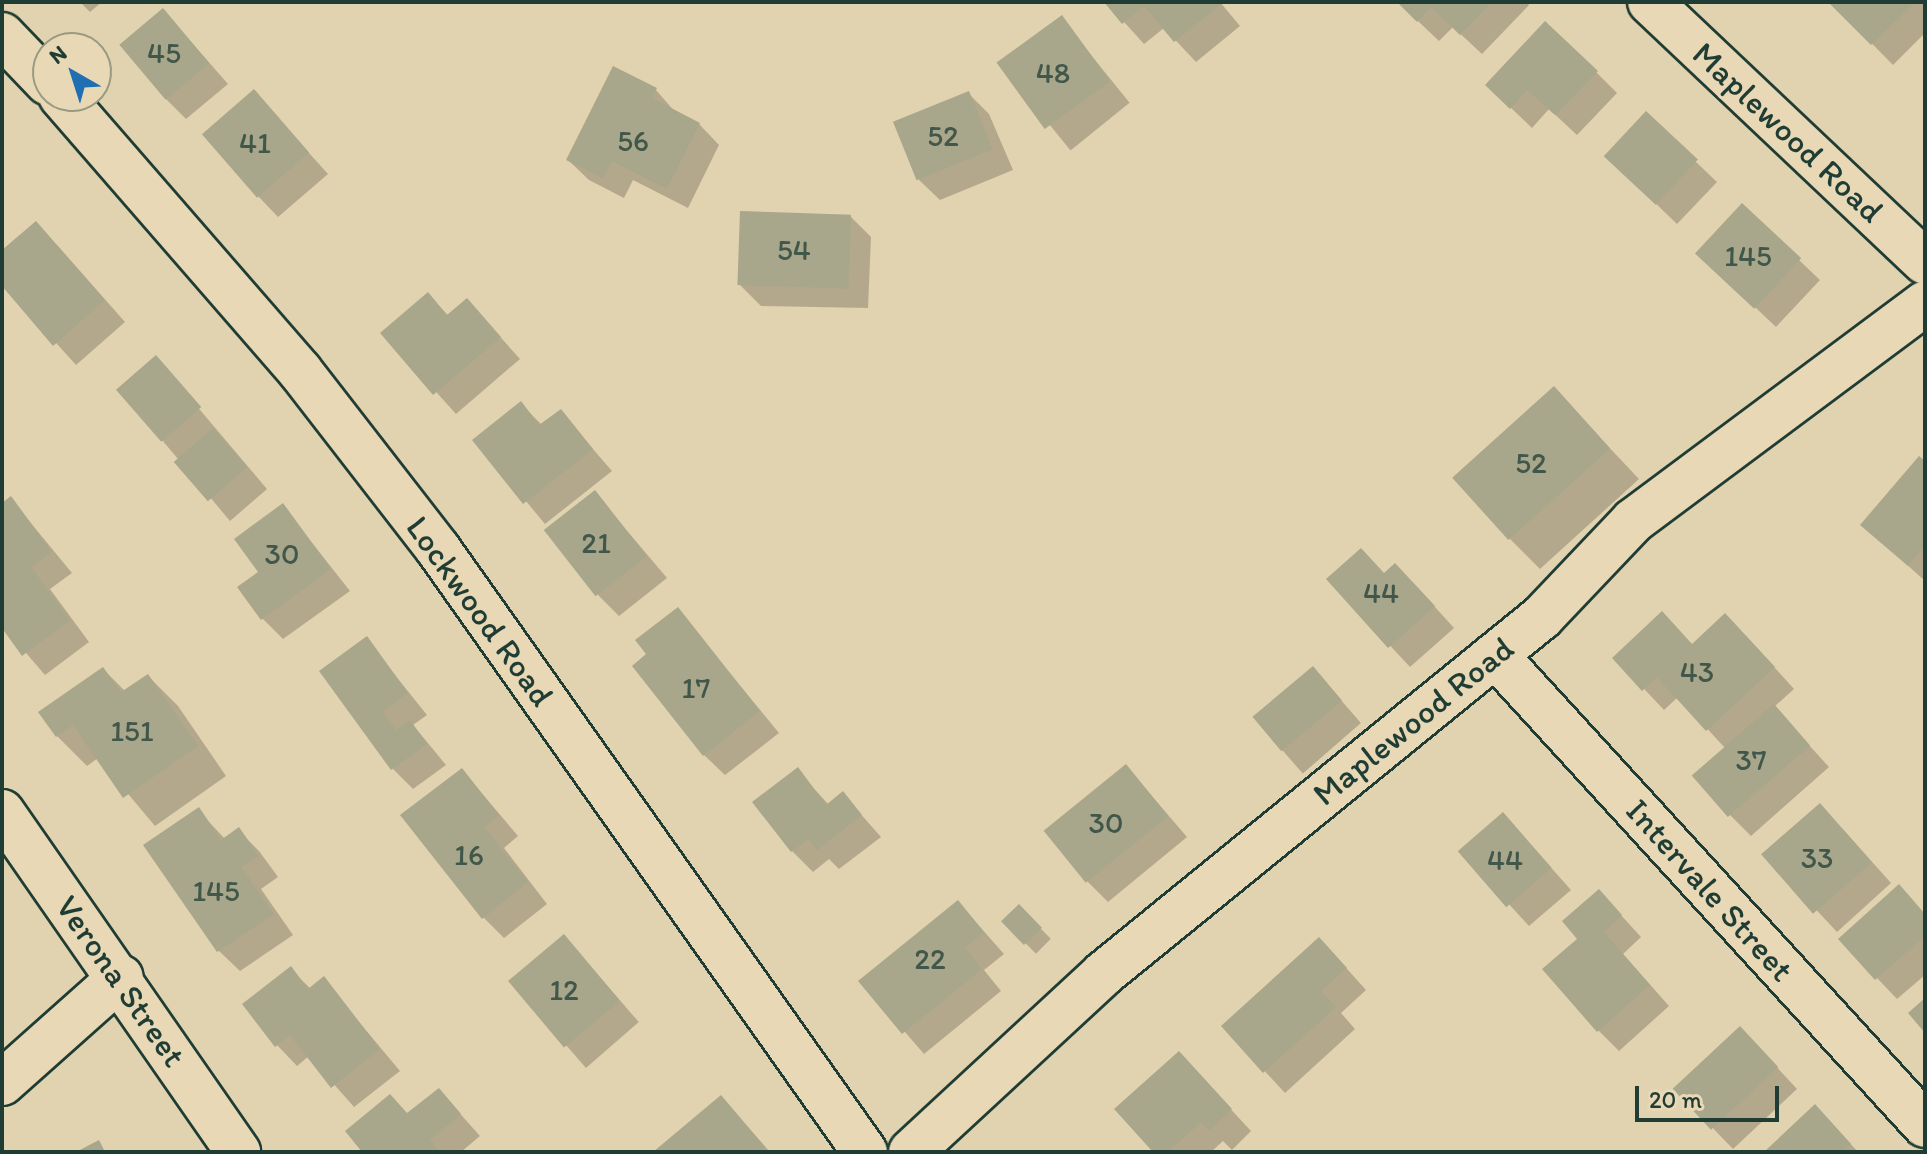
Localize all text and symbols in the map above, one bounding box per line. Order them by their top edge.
north arrow [32,32,112,112]
street label: Maplewood Road [1684,33,1892,231]
house number: 45 [147,35,181,71]
text: N [44,39,72,70]
house number: 48 [1036,55,1070,91]
house number: 52 [927,118,959,154]
house number: 56 [617,123,649,159]
house number: 41 [239,125,271,161]
house number: 54 [777,232,811,268]
house number: 145 [1724,238,1772,274]
house number: 52 [1515,445,1547,481]
street label: Lockwood Road [397,508,563,714]
house number: 21 [581,525,611,561]
house number: 30 [265,536,299,572]
house number: 44 [1363,575,1399,611]
street label: Maplewood Road [1305,628,1521,814]
house number: 43 [1680,654,1714,690]
house number: 17 [682,670,710,706]
house number: 151 [110,713,154,749]
house number: 37 [1735,742,1767,778]
street label: Intervale Street [1618,791,1802,989]
house number: 30 [1089,805,1123,841]
house number: 16 [454,837,484,873]
house number: 33 [1801,840,1833,876]
house number: 44 [1487,842,1523,878]
house number: 145 [192,873,240,909]
street label: Verona Street [47,888,195,1074]
house number: 22 [914,941,946,977]
house number: 12 [549,972,579,1008]
scale bar [1639,1070,1783,1120]
text: 20 m [1649,1085,1702,1114]

